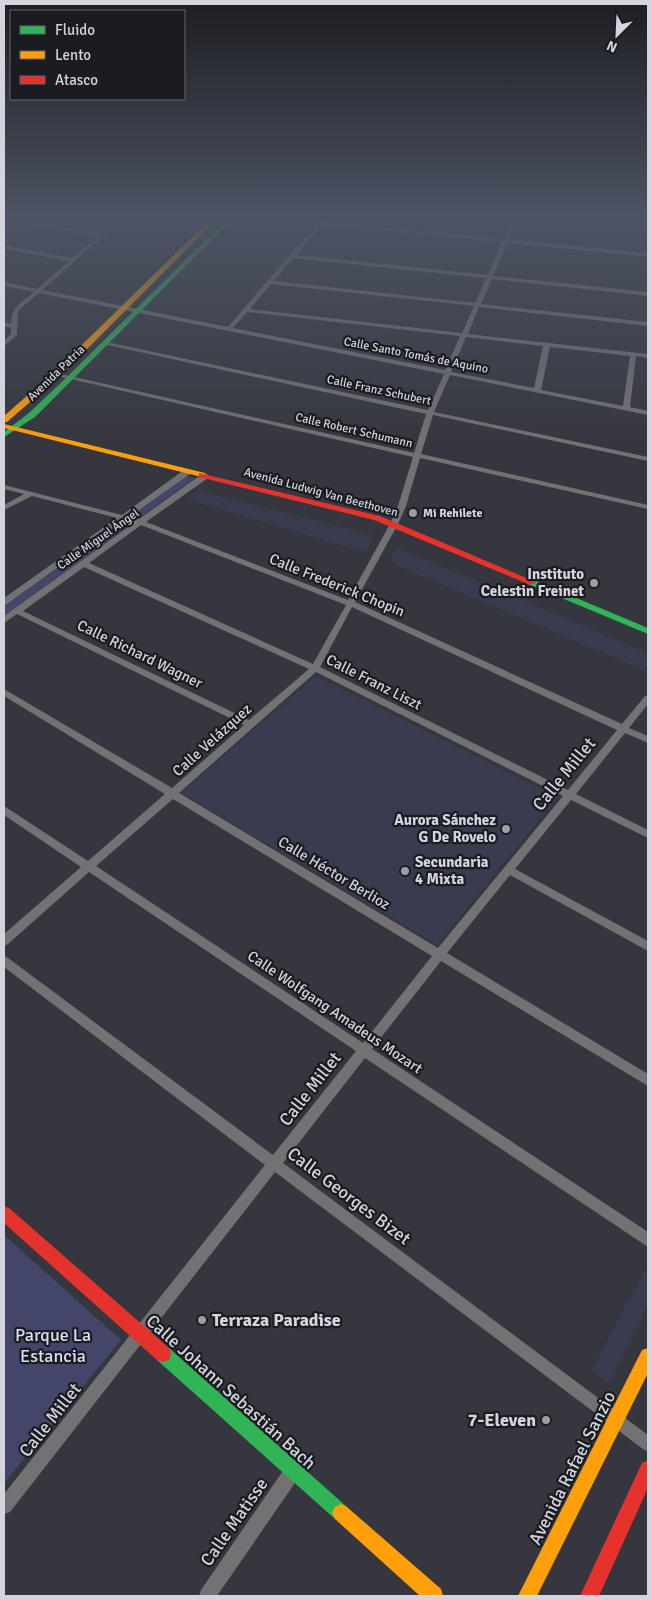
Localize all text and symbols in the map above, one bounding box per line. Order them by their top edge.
legend [10,10,185,100]
north arrow [592,10,642,60]
text: Fluido [55,21,95,39]
text: N [604,37,620,56]
text: Lento [55,46,91,64]
text: Atasco [55,71,98,89]
street label: Calle Santo Tomás de Aquino [342,334,489,377]
street label: Avenida Patria [25,342,88,404]
street label: Calle Franz Schubert [325,372,432,409]
street label: Calle Robert Schumann [294,410,414,451]
street label: Avenida Ludwig Van Beethoven [242,465,400,520]
street label: Calle Miguel Ángel [54,505,142,573]
place label: Mi Rehilete [423,506,482,521]
marker: Mi Rehilete [407,507,419,519]
street label: Calle Frederick Chopin [267,550,407,620]
place label: Instituto Celestin Freinet [481,565,584,600]
marker: Instituto Celestin Freinet [588,577,600,589]
street label: Calle Richard Wagner [74,616,206,692]
street label: Calle Franz Liszt [323,650,425,714]
street label: Calle Velázquez [169,700,255,780]
street label: Calle Millet [528,733,600,815]
place label: Aurora Sánchez G De Rovelo [394,811,496,846]
marker: Aurora Sánchez G De Rovelo [500,823,512,835]
street label: Calle Héctor Berlioz [275,833,393,914]
place label: Secundaria 4 Mixta [415,853,489,888]
marker: Secundaria 4 Mixta [399,865,411,877]
street label: Calle Wolfgang Amadeus Mozart [244,947,426,1077]
street label: Calle Millet [274,1048,346,1130]
street label: Calle Georges Bizet [283,1142,415,1250]
place label: Terraza Paradise [212,1309,341,1331]
street label: Calle Johann Sebastián Bach [142,1310,320,1474]
marker: Terraza Paradise [196,1314,208,1326]
park label: Parque La Estancia [15,1324,91,1367]
street label: Calle Millet [14,1379,86,1461]
street label: Avenida Rafael Sanzio [524,1388,620,1548]
place label: 7-Eleven [468,1409,536,1431]
marker: 7-Eleven [540,1414,552,1426]
street label: Calle Matisse [196,1474,272,1570]

